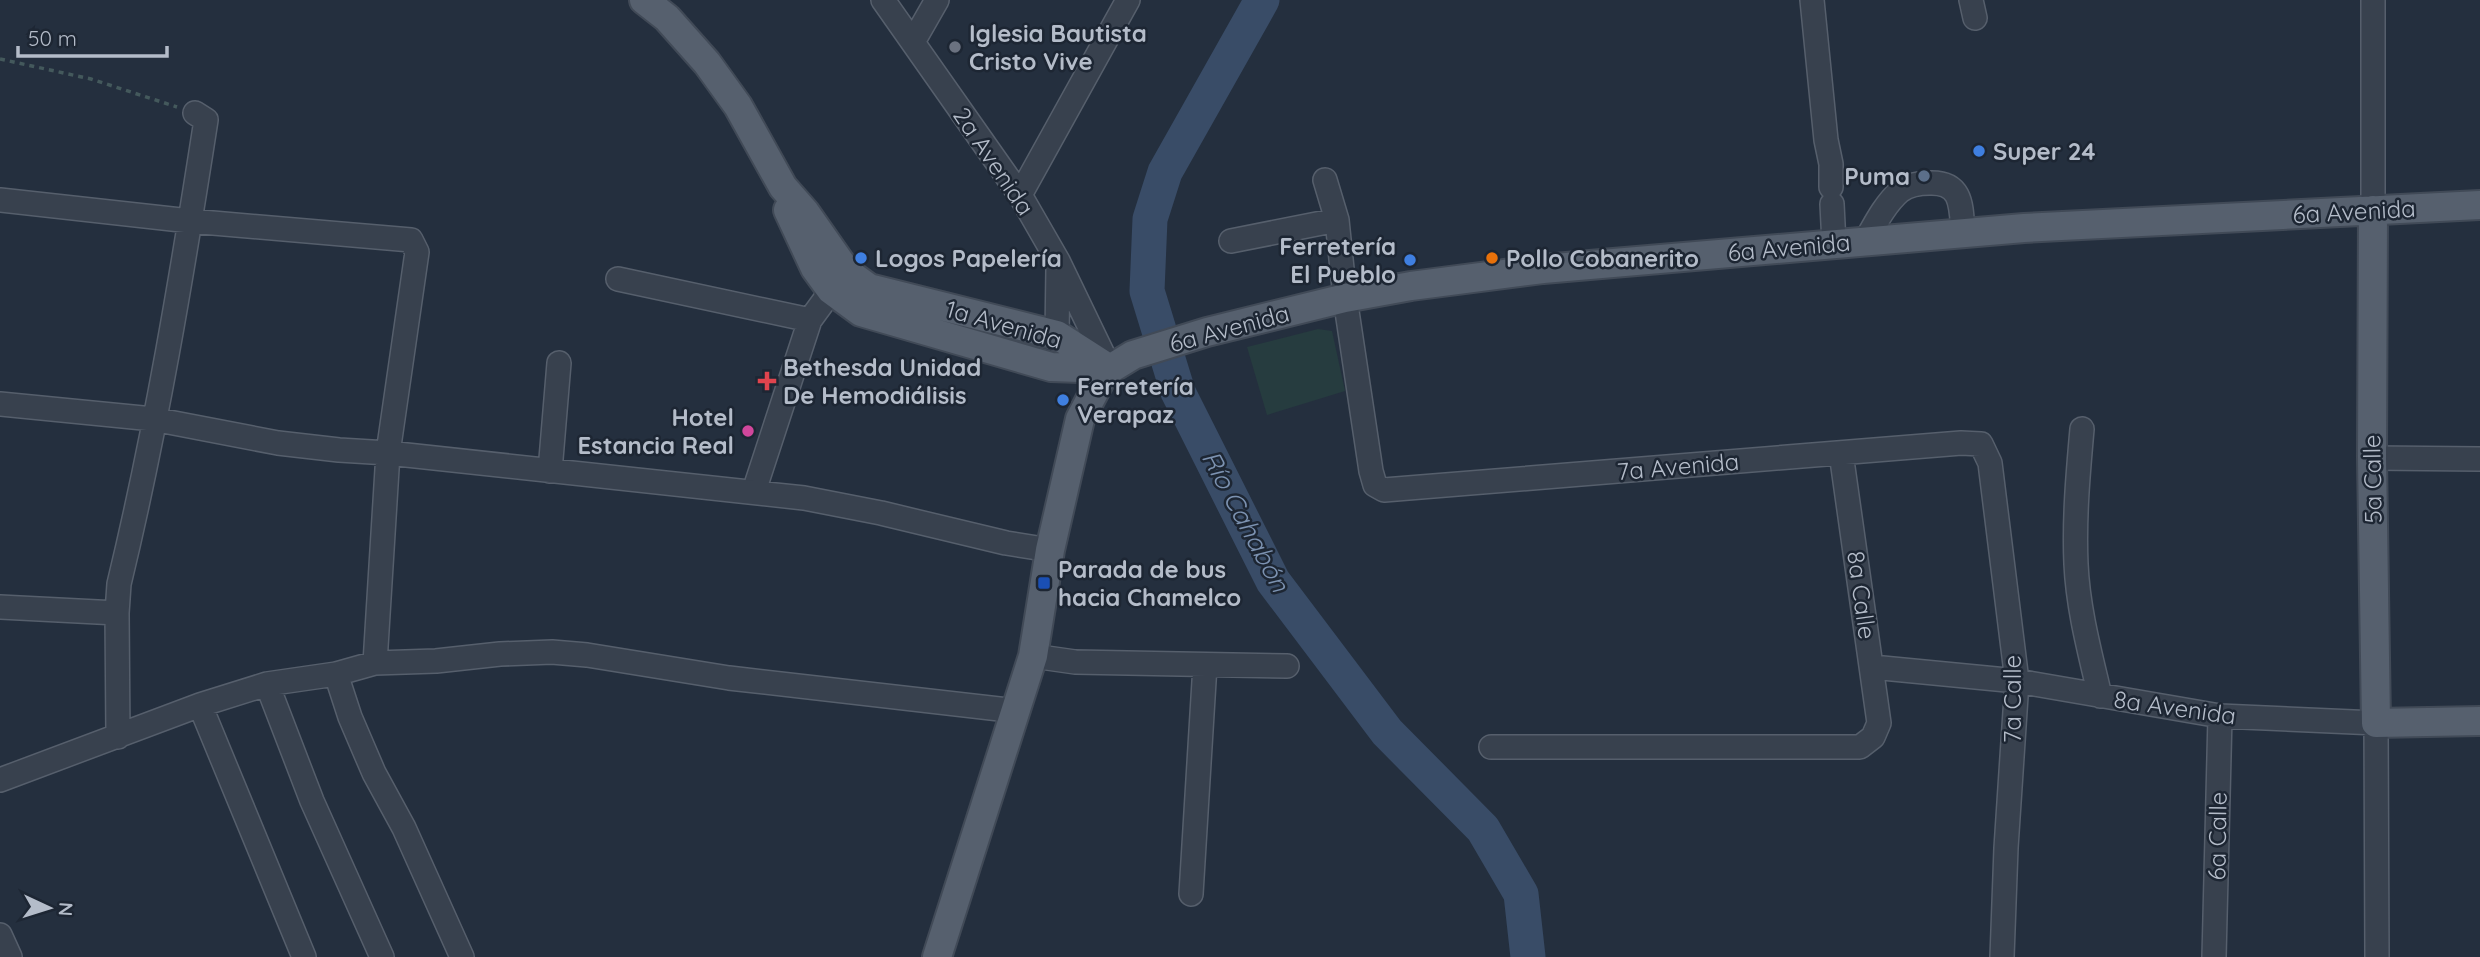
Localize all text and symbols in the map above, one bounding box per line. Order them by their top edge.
scale bar [18,14,166,58]
place label: Iglesia Bautista Cristo Vive [969,18,1147,76]
text: 50 m [28,25,77,51]
marker: Iglesia Bautista Cristo Vive [947,39,963,55]
street label: 2a Avenida [947,101,1041,221]
place label: Super 24 [1993,136,2096,166]
marker: Super 24 [1971,143,1987,159]
place label: Puma [1844,161,1910,191]
marker: Puma [1916,168,1932,184]
street label: 6a Avenida [2292,193,2416,229]
street label: 6a Avenida [1726,227,1852,267]
place label: Ferretería El Pueblo [1279,231,1396,289]
place label: Logos Papelería [875,243,1062,273]
place label: Pollo Cobanerito [1506,243,1699,273]
marker: Logos Papelería [853,250,869,266]
marker: Pollo Cobanerito [1484,250,1500,266]
marker: Ferretería El Pueblo [1402,252,1418,268]
street label: 1a Avenida [943,293,1065,355]
street label: 6a Avenida [1166,298,1292,358]
place label: Bethesda Unidad De Hemodiálisis [783,352,981,410]
marker: Bethesda Unidad De Hemodiálisis [757,371,777,391]
place label: Ferretería Verapaz [1077,371,1194,429]
marker: Ferretería Verapaz [1055,392,1071,408]
place label: Hotel Estancia Real [577,402,734,460]
marker: Hotel Estancia Real [740,423,756,439]
street label: 5a Calle [2356,434,2388,524]
water label: Río Cahabón [1195,445,1298,598]
street label: 7a Avenida [1616,446,1740,486]
street label: 8a Calle [1841,549,1883,641]
place label: Parada de bus hacia Chamelco [1058,554,1241,612]
marker: Parada de bus hacia Chamelco [1036,575,1052,591]
street label: 7a Calle [1997,655,2027,743]
street label: 8a Avenida [2112,684,2238,730]
street label: 6a Calle [2201,791,2233,881]
north arrow [14,873,84,943]
text: N [54,901,78,917]

